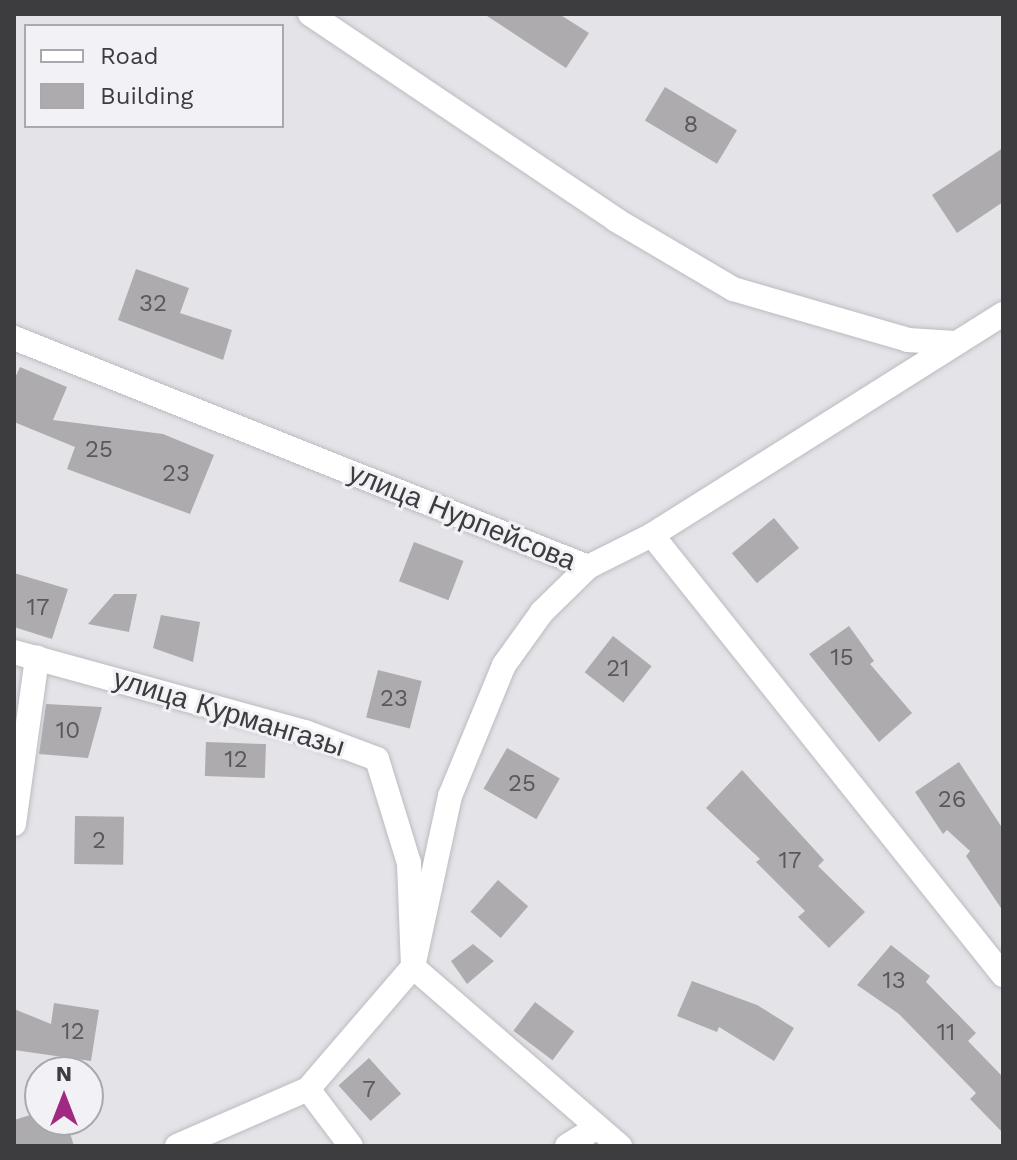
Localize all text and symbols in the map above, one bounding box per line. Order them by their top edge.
legend [24,24,284,128]
text: Road [100,42,159,70]
text: Building [100,82,193,110]
house number: 8 [684,111,698,139]
house number: 32 [139,290,167,318]
house number: 25 [85,436,113,464]
street label: улица Нурпейсова [343,456,581,578]
house number: 23 [162,460,190,488]
house number: 17 [27,594,49,622]
house number: 15 [830,644,854,672]
house number: 21 [606,655,630,683]
street label: улица Курмангазы [109,662,349,764]
house number: 23 [380,685,408,713]
house number: 10 [56,717,80,745]
house number: 12 [224,746,248,774]
house number: 25 [508,770,536,798]
house number: 26 [938,786,966,814]
house number: 2 [92,827,106,855]
house number: 17 [779,847,801,875]
house number: 13 [882,967,906,995]
house number: 12 [61,1018,85,1046]
house number: 11 [937,1019,955,1047]
north arrow [24,1056,104,1136]
text: N [56,1061,72,1086]
house number: 7 [362,1076,376,1104]

